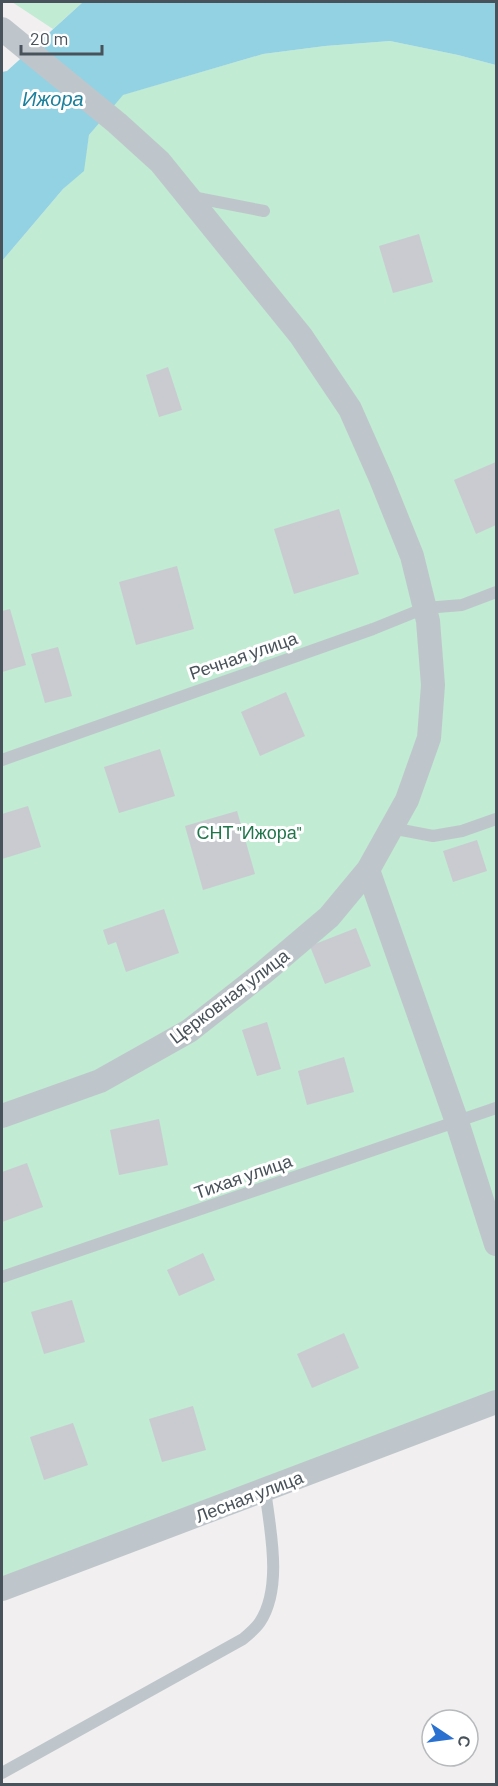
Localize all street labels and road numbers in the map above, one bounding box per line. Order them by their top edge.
street label: Речная улица [186,626,301,684]
street label: Церковная улица [165,943,294,1048]
street label: Тихая улица [191,1149,296,1203]
street label: Лесная улица [192,1465,307,1527]

